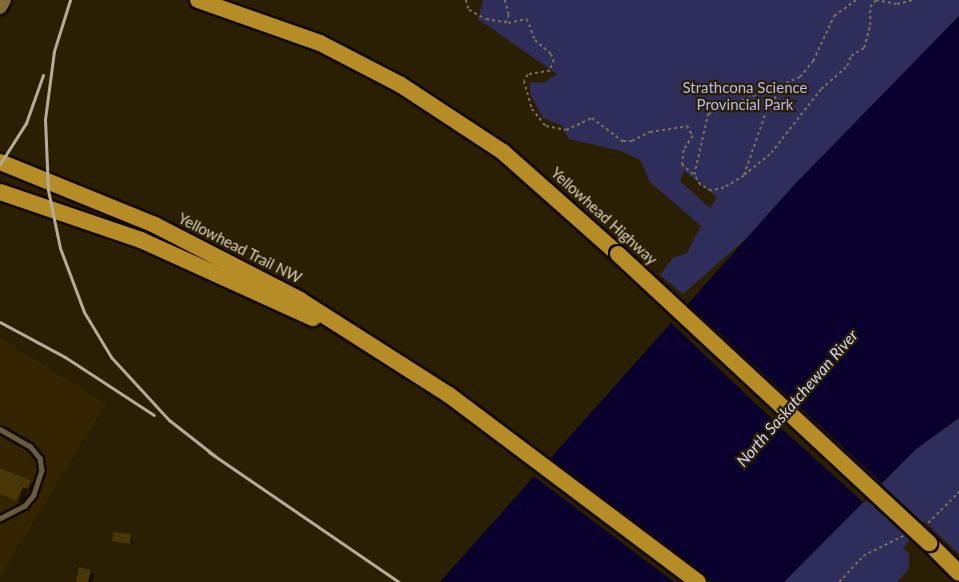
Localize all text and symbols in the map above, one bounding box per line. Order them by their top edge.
park label: Strathcona Science Provincial Park [683,78,807,113]
street label: Yellowhead Highway [547,164,661,268]
street label: Yellowhead Trail NW [175,209,305,287]
water label: North Saskatchewan River [732,326,862,470]

